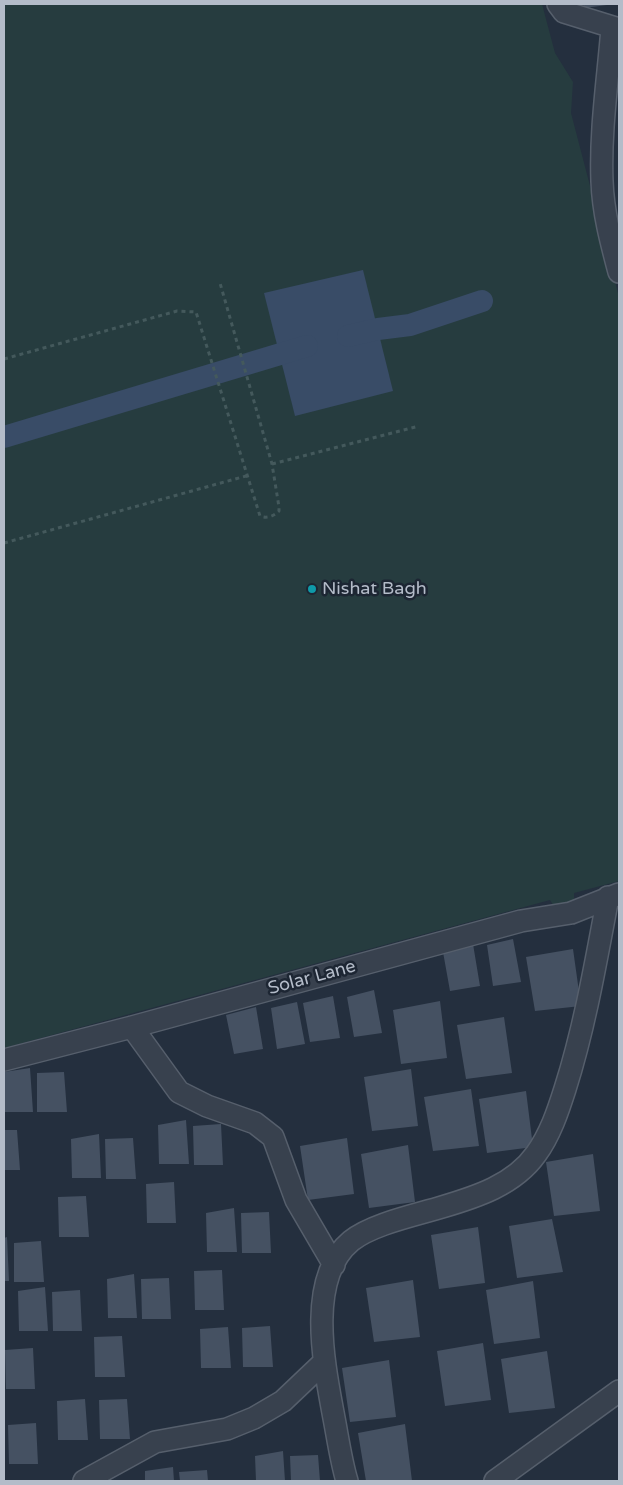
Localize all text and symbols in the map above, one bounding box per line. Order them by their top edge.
place label: Nishat Bagh [322,578,427,600]
marker: Nishat Bagh [306,583,318,595]
street label: Solar Lane [266,956,358,1000]

